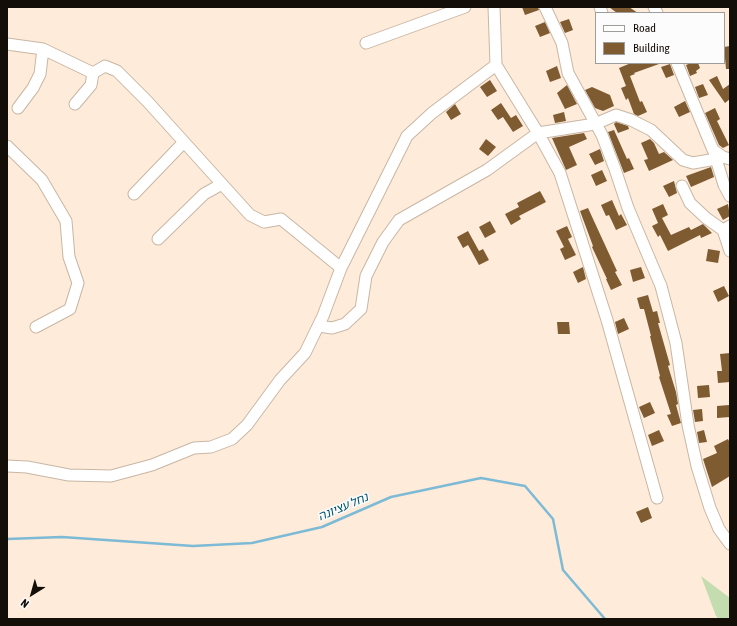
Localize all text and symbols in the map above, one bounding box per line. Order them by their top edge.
legend [595,12,725,64]
text: Road [633,21,656,35]
text: Building [633,41,670,55]
water label: נחל עציונה [316,490,370,524]
north arrow [12,574,52,614]
text: N [19,597,31,610]

